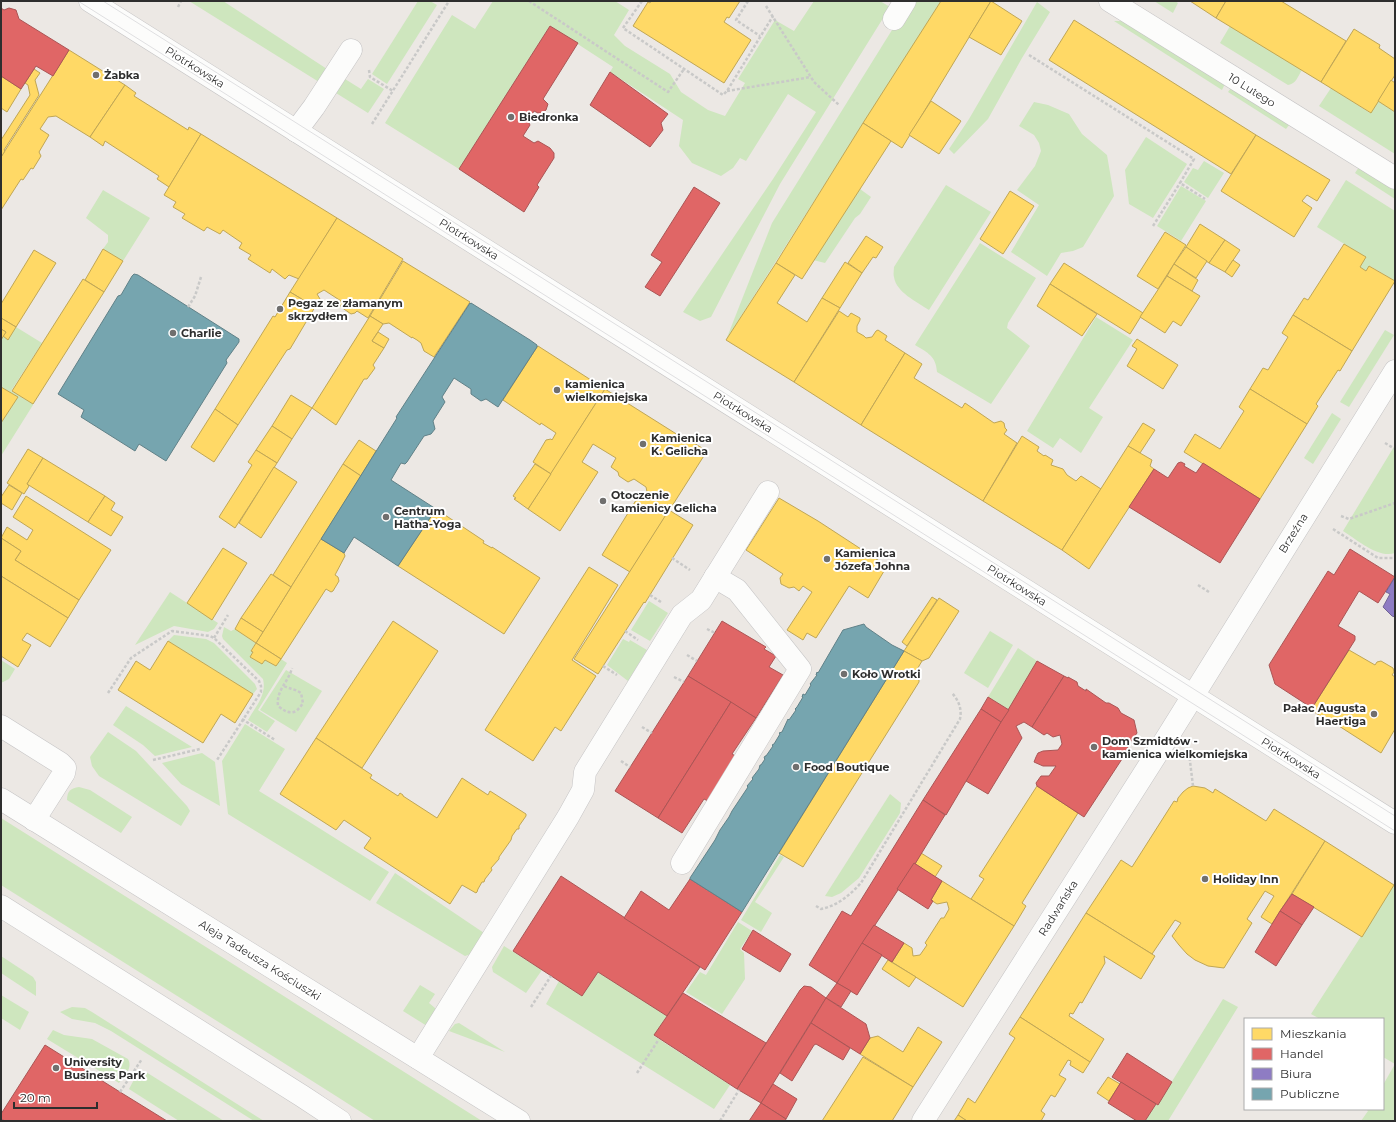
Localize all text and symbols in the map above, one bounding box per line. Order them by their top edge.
street label: Piotrkowska [163,43,227,91]
place label: Żabka [104,68,140,82]
marker: Żabka [91,70,101,80]
street label: 10 Lutego [1226,70,1278,110]
place label: Biedronka [519,110,579,124]
marker: Biedronka [506,112,516,122]
street label: Piotrkowska [437,215,501,263]
place label: Pegaz ze złamanym skrzydłem [288,296,403,323]
marker: Pegaz ze złamanym skrzydłem [275,304,285,314]
place label: Charlie [181,326,222,340]
marker: Charlie [168,328,178,338]
place label: kamienica wielkomiejska [565,377,648,404]
marker: kamienica wielkomiejska [552,385,562,395]
street label: Piotrkowska [711,388,775,436]
place label: Kamienica K. Gelicha [651,431,712,458]
marker: Kamienica K. Gelicha [638,439,648,449]
place label: Otoczenie kamienicy Gelicha [611,488,717,515]
marker: Otoczenie kamienicy Gelicha [598,496,608,506]
place label: Centrum Hatha-Yoga [394,504,461,531]
street label: Brzeźna [1275,510,1311,556]
marker: Centrum Hatha-Yoga [381,512,391,522]
place label: Kamienica Józefa Johna [834,546,910,573]
marker: Kamienica Józefa Johna [822,554,832,564]
street label: Piotrkowska [985,561,1049,609]
place label: Koło Wrotki [852,667,921,681]
marker: Koło Wrotki [839,669,849,679]
place label: Pałac Augusta Haertiga [1283,701,1366,728]
marker: Pałac Augusta Haertiga [1369,709,1379,719]
place label: Dom Szmidtów - kamienica wielkomiejska [1102,734,1248,761]
street label: Piotrkowska [1259,734,1323,782]
marker: Dom Szmidtów - kamienica wielkomiejska [1089,742,1099,752]
place label: Food Boutique [804,760,889,774]
marker: Food Boutique [791,762,801,772]
place label: Holiday Inn [1213,872,1279,886]
marker: Holiday Inn [1200,874,1210,884]
street label: Radwańska [1035,877,1081,939]
street label: Aleja Tadeusza Kościuszki [197,917,324,1003]
legend [1244,1018,1384,1110]
text: Mieszkania [1280,1026,1346,1041]
text: Handel [1280,1046,1324,1061]
place label: University Business Park [64,1055,146,1082]
marker: University Business Park [51,1063,61,1073]
text: Biura [1280,1066,1312,1081]
scale bar [14,1084,97,1110]
text: Publiczne [1280,1086,1339,1101]
text: 20 m [20,1090,51,1105]

